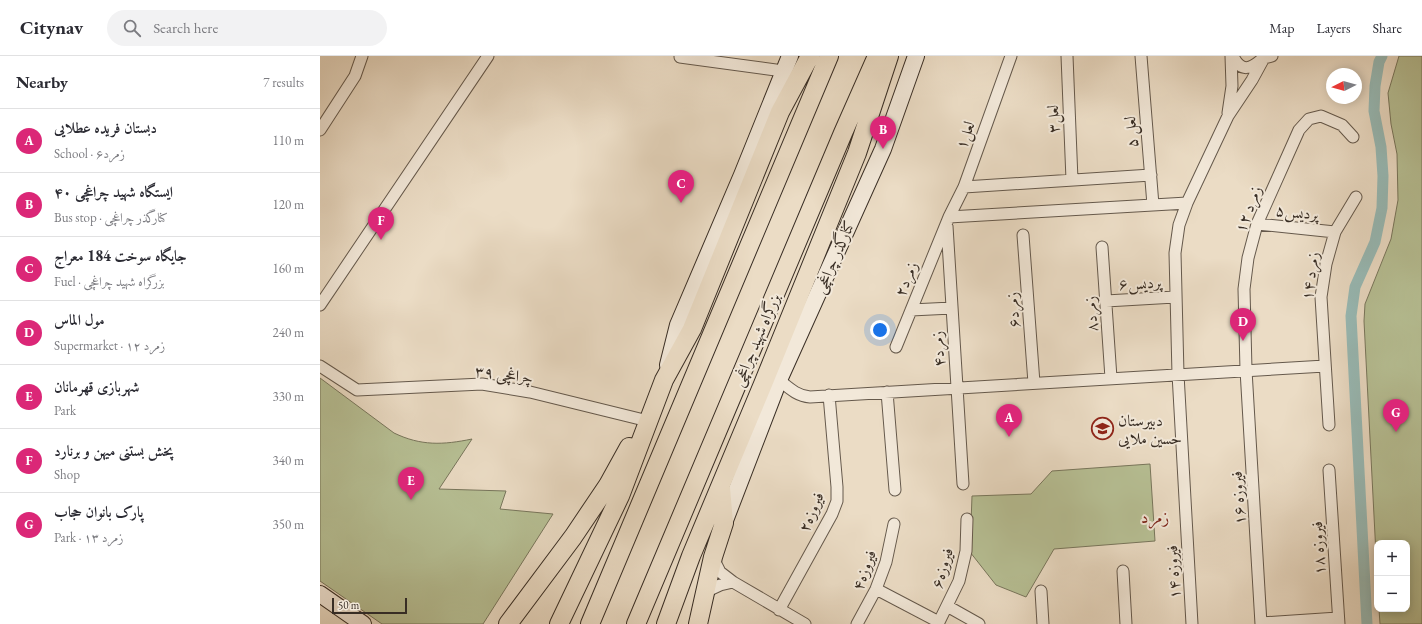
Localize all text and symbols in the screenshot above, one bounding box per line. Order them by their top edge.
search box [107,10,387,46]
text: Citynav [20,15,83,40]
icon: search [121,17,143,39]
text: Search here [153,18,218,37]
text: Map [1269,19,1294,37]
text: Layers [1316,19,1351,37]
text: Share [1373,19,1402,37]
north arrow [1326,68,1362,104]
text: Nearby [16,71,68,93]
text: 7 results [263,74,304,91]
street label: لعل۳ [1042,104,1065,134]
street label: لعل ۵ [1119,115,1144,149]
pin: B [870,116,896,149]
text: دبستان فریده عطلایی [54,118,157,137]
street label: لعل۱ [950,118,981,152]
text: A [24,132,34,149]
text: 110 m [273,132,304,149]
text: School · زمرد۶ [54,145,125,162]
pin: C [668,170,694,203]
text: ایستگاه شهید چراغچی ۴۰ [54,182,173,201]
street label: زمرد ۱۲ [1229,183,1267,236]
text: B [25,196,33,213]
text: 120 m [273,196,304,213]
street label: پردیس۵ [1274,199,1322,225]
pin: F [368,207,394,240]
text: Bus stop · کنارگذر چراغچی [54,209,168,226]
street label: کنارگذر چراغچی [808,217,860,297]
text: جایگاه سوخت 184 معراج [54,246,187,265]
street label: زمرد ۱۴ [1296,250,1325,302]
street label: زمرد۲ [890,258,923,300]
text: C [24,260,34,277]
text: 160 m [273,260,304,277]
street label: پردیس۶ [1118,271,1164,295]
text: Fuel · بزرگراه شهید چراغچی [54,273,164,290]
street label: بزرگراه شهید چراغچی [727,290,786,390]
street label: زمرد۶ [1001,291,1026,329]
street label: زمرد۸ [1079,295,1104,333]
pin: D [1230,308,1256,341]
text: مول الماس [54,310,105,329]
your location [870,320,890,340]
text: D [24,324,34,341]
text: 240 m [273,324,304,341]
street label: زمرد۴ [926,330,951,368]
text: Supermarket · زمرد ۱۲ [54,337,165,354]
street label: چراغچی ۳۹ [474,360,534,389]
text: شهربازی قهرمانان [54,377,139,396]
text: E [25,388,33,405]
text: 330 m [273,388,304,405]
pin: G [1383,399,1409,432]
text: Park [54,402,76,419]
pin: A [996,404,1022,437]
place label: دبیرستان حسین ملایی [1118,410,1182,449]
school or university icon: دبیرستان حسین ملایی [1089,416,1115,442]
text: پخش بستنی میهن و برنارد [54,441,173,460]
text: F [25,452,33,469]
text: 340 m [273,452,304,469]
text: Shop [54,466,80,483]
pin: E [398,467,424,500]
street label: فیروزه ۱۶ [1226,470,1250,526]
street label: فیروزه۲ [793,489,829,535]
text: پارک بانوان حجاب [54,502,143,521]
district label: زمرد [1141,506,1169,529]
text: G [24,516,34,533]
text: 350 m [273,516,304,533]
street label: فیروزه ۱۸ [1306,520,1330,576]
text: Park · زمرد ۱۳ [54,529,123,546]
map controls [1374,540,1410,612]
button: + [1374,540,1410,576]
street label: فیروزه ۱۴ [1161,544,1185,600]
street label: فیروزه۶ [926,545,958,591]
street label: فیروزه۴ [847,547,881,593]
button: − [1374,576,1410,612]
scale bar [332,596,407,615]
text: 50 m [338,598,359,612]

